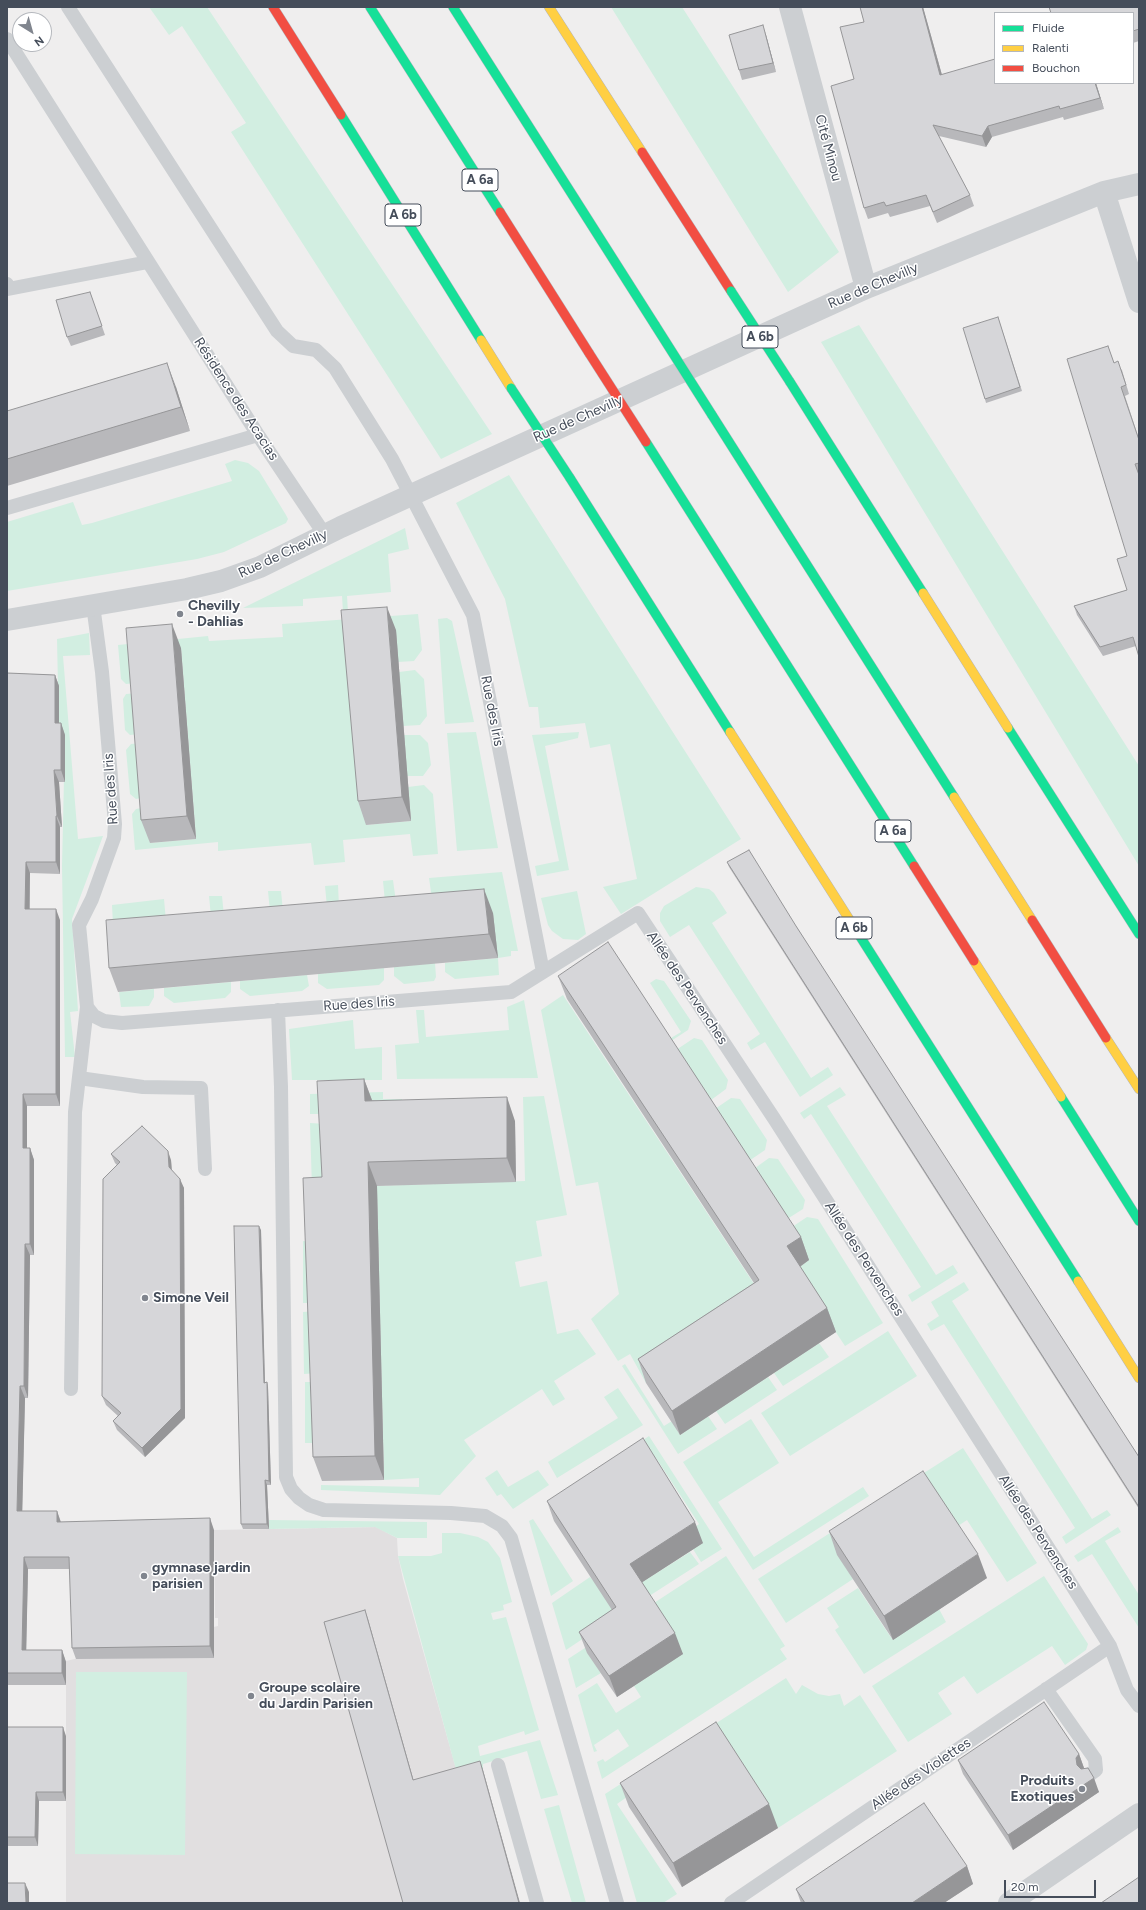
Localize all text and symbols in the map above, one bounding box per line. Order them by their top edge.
north arrow [12,12,52,52]
legend [994,12,1134,84]
text: Fluide [1032,21,1064,35]
text: N [32,33,46,49]
text: Ralenti [1032,41,1069,55]
text: Bouchon [1032,61,1080,75]
street label: Cité Minou [811,113,845,183]
road number: A 6a [462,169,498,191]
road number: A 6b [385,204,421,226]
street label: Rue de Chevilly [825,259,921,313]
road number: A 6b [742,326,778,348]
street label: Résidence des Acacias [190,334,282,464]
street label: Rue de Chevilly [531,392,625,446]
street label: Rue de Chevilly [236,526,330,582]
place label: Chevilly - Dahlias [188,598,243,630]
marker: Chevilly - Dahlias [175,609,185,619]
street label: Rue des Iris [477,674,507,748]
street label: Rue des Iris [100,753,122,825]
road number: A 6a [875,820,911,842]
road number: A 6b [836,917,872,939]
street label: Allée des Pervenches [643,928,731,1048]
street label: Rue des Iris [323,993,395,1015]
street label: Allée des Pervenches [821,1199,907,1319]
place label: Simone Veil [153,1290,229,1306]
marker: Simone Veil [140,1293,150,1303]
street label: Allée des Pervenches [995,1472,1081,1592]
place label: gymnase jardin parisien [152,1560,251,1592]
marker: gymnase jardin parisien [139,1571,149,1581]
place label: Groupe scolaire du Jardin Parisien [259,1680,373,1712]
marker: Groupe scolaire du Jardin Parisien [246,1691,256,1701]
street label: Allée des Violettes [868,1734,974,1814]
place label: Produits Exotiques [1011,1773,1074,1806]
marker: Produits Exotiques [1077,1784,1087,1794]
scale bar [1006,1872,1098,1898]
text: 20 m [1011,1880,1039,1894]

